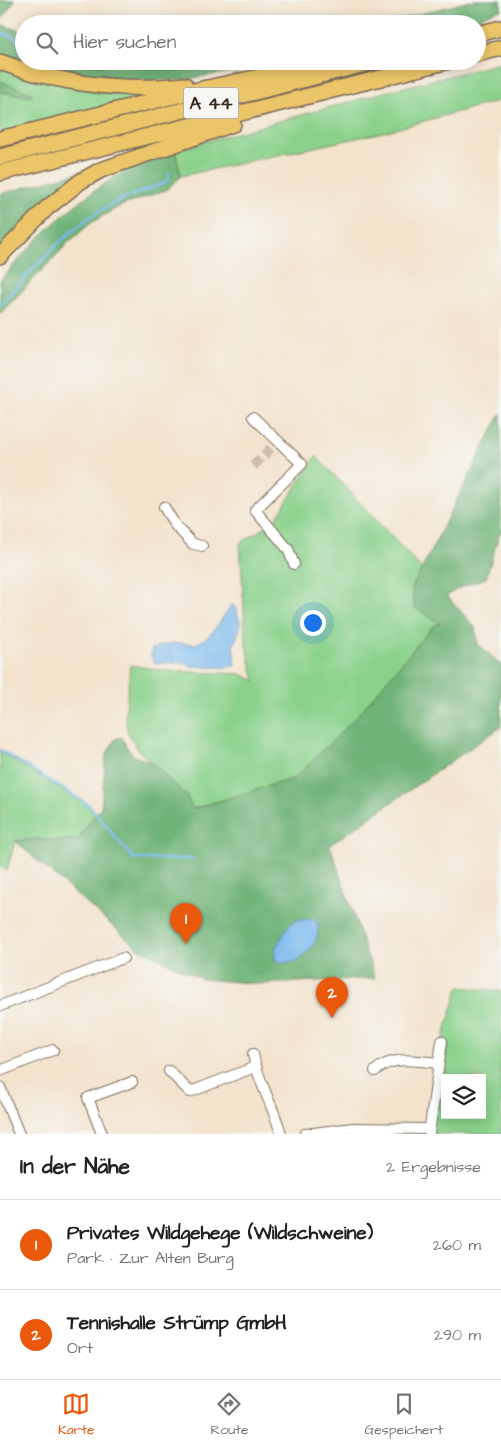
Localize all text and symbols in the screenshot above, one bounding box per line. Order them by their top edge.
search box [15,15,486,70]
icon: search [33,29,61,57]
text: Hier suchen [73,29,176,56]
road number: A 44 [184,88,238,119]
your location [300,610,326,636]
pin: 1 [170,903,202,944]
pin: 2 [316,977,348,1018]
map controls [441,1074,486,1119]
button: layers [441,1074,486,1119]
text: In der Nähe [20,1152,130,1181]
text: 2 Ergebnisse [386,1156,481,1178]
text: Privates Wildgehege (Wildschweine) [67,1220,373,1247]
text: 1 [35,1234,37,1256]
text: 260 m [433,1234,481,1256]
text: Park · Zur Alten Burg [67,1247,234,1269]
text: Tennishalle Strümp GmbH [67,1310,287,1337]
text: 2 [31,1324,41,1346]
text: 290 m [434,1324,481,1346]
text: Ort [67,1337,93,1359]
tab: Karte [58,1390,95,1440]
tab: Route [210,1390,249,1440]
tab: Gespeichert [364,1390,443,1440]

